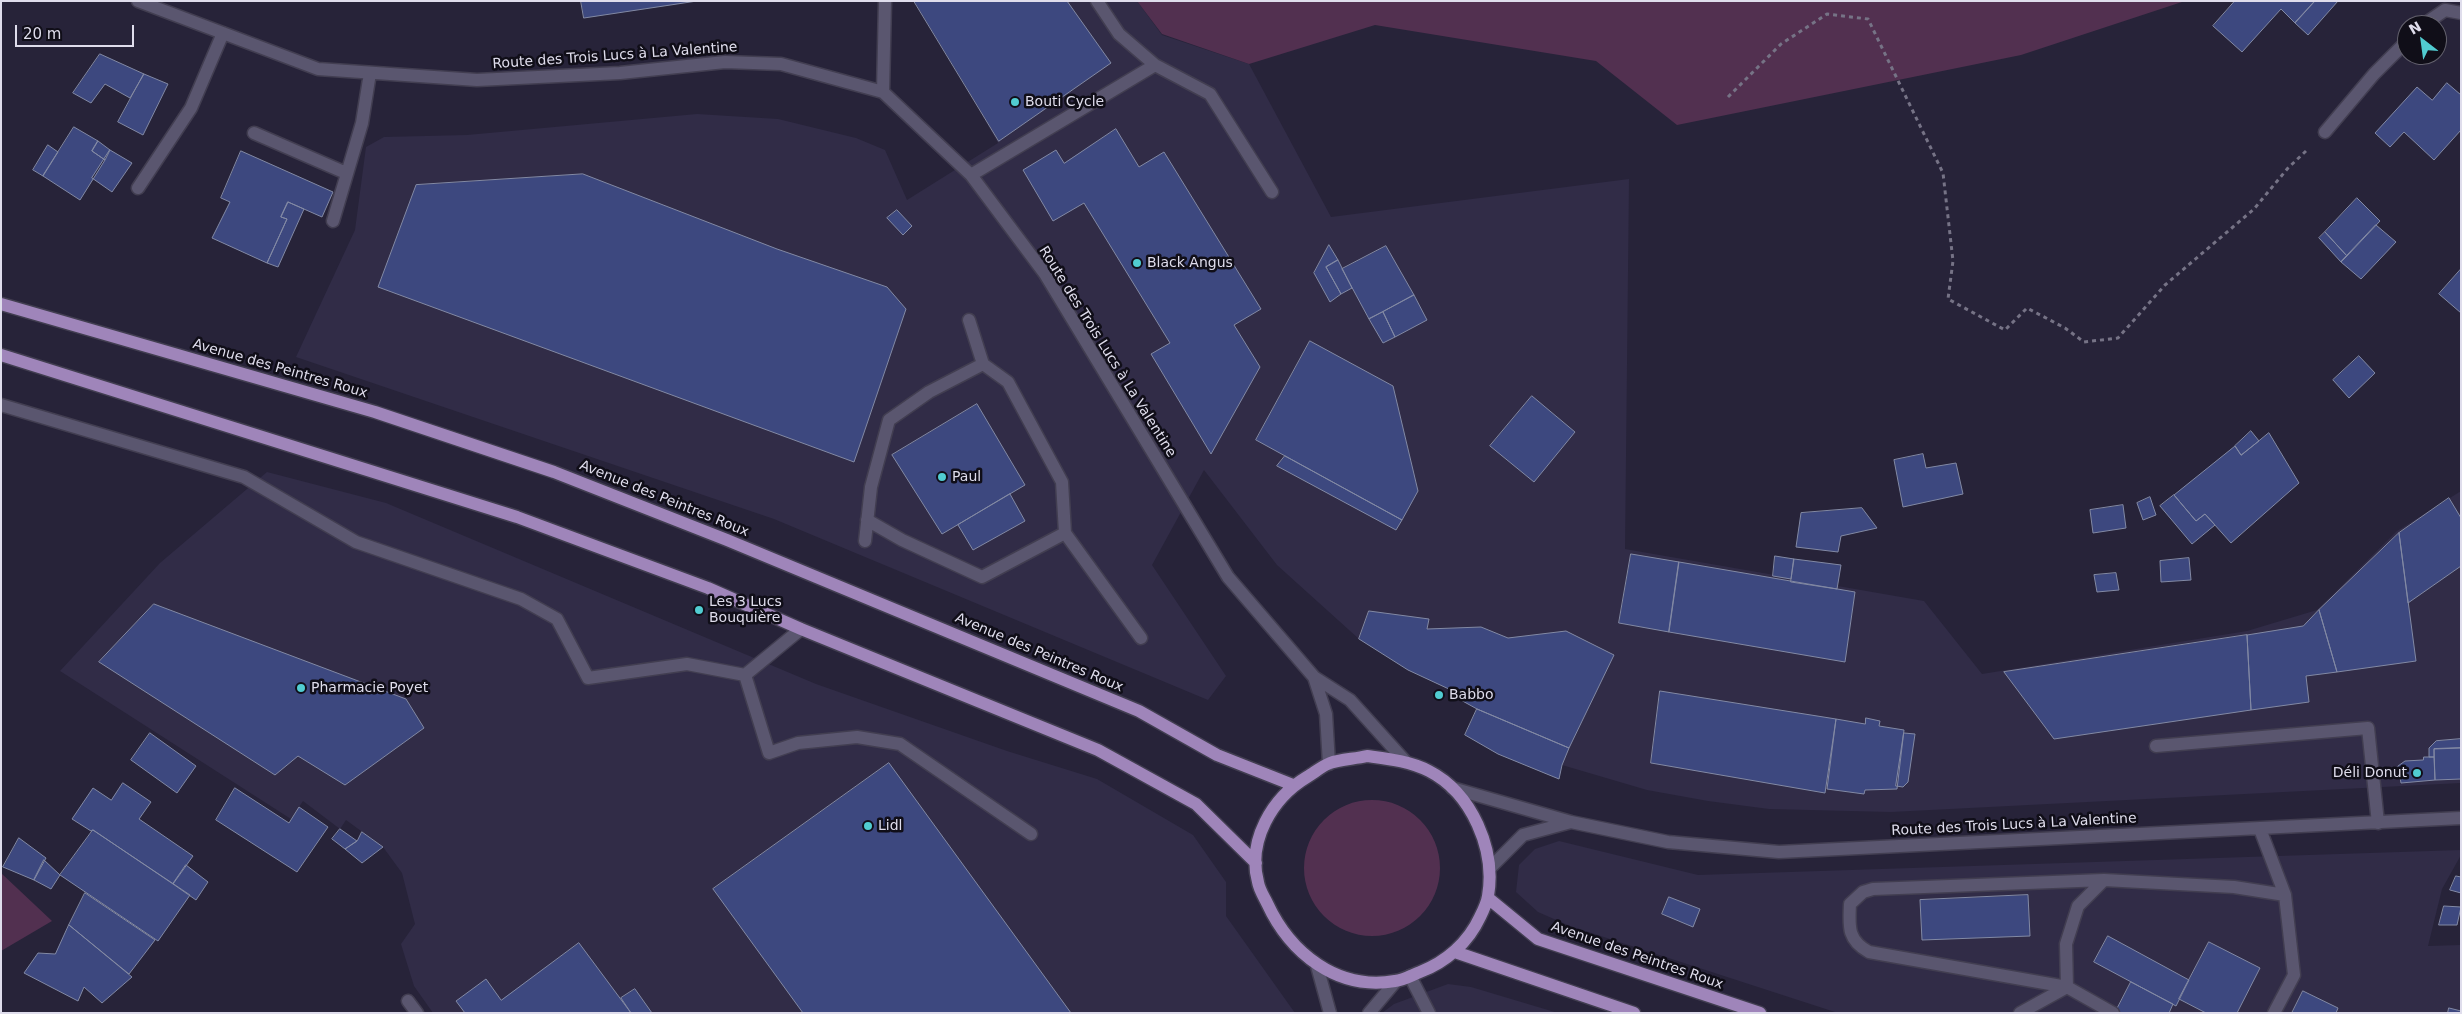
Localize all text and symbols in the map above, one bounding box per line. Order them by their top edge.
scale bar [18,15,136,47]
north arrow [2397,15,2447,65]
text: N [2406,18,2424,38]
text: 20 m [23,25,61,43]
street label: Route des Trois Lucs à La Valentine [492,39,738,73]
place label: Bouti Cycle [1025,94,1104,110]
marker: Bouti Cycle [1009,96,1021,108]
street label: Route des Trois Lucs à La Valentine [1035,243,1179,461]
place label: Black Angus [1147,255,1233,271]
marker: Black Angus [1131,257,1143,269]
street label: Avenue des Peintres Roux [191,336,369,402]
street label: Avenue des Peintres Roux [577,457,751,541]
place label: Paul [952,469,981,485]
marker: Paul [936,471,948,483]
place label: Les 3 Lucs Bouquière [709,594,782,626]
marker: Les 3 Lucs Bouquière [693,604,705,616]
street label: Avenue des Peintres Roux [952,610,1126,696]
place label: Pharmacie Poyet [311,680,428,696]
marker: Pharmacie Poyet [295,682,307,694]
place label: Babbo [1449,687,1494,703]
marker: Babbo [1433,689,1445,701]
place label: Déli Donut [2333,765,2407,781]
marker: Déli Donut [2411,767,2423,779]
street label: Route des Trois Lucs à La Valentine [1891,810,2137,840]
place label: Lidl [878,818,902,834]
marker: Lidl [862,820,874,832]
street label: Avenue des Peintres Roux [1549,919,1725,993]

